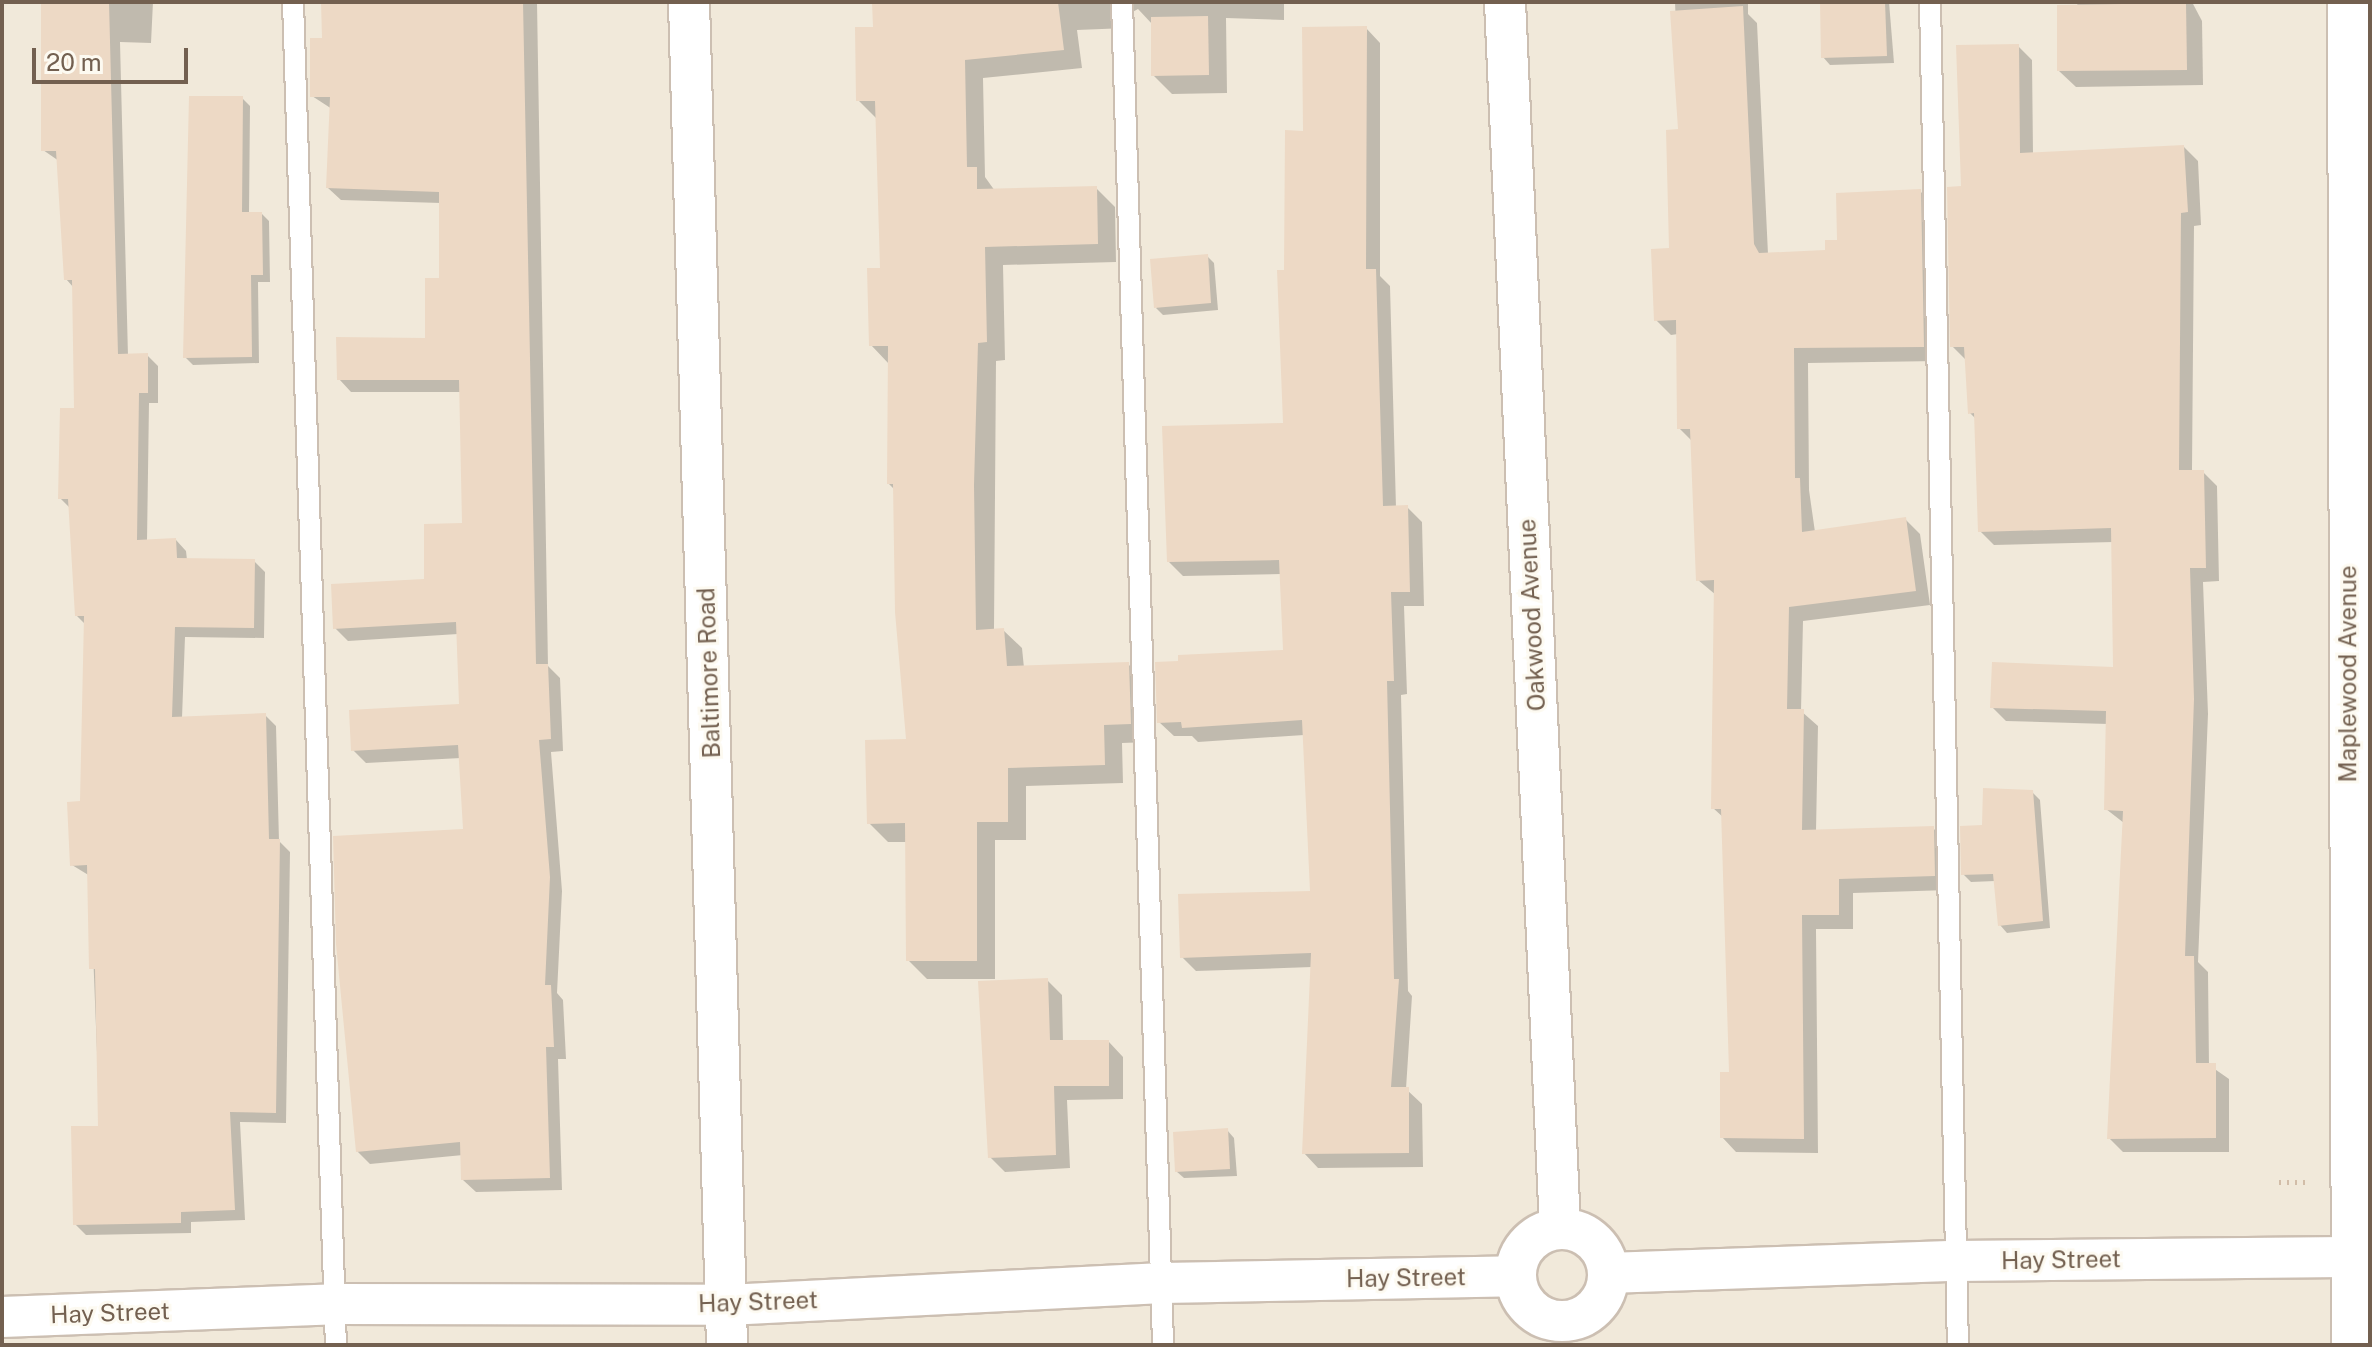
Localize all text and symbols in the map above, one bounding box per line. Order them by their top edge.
scale bar [36,32,192,82]
text: 20 m [46,48,102,76]
street label: Oakwood Avenue [1513,518,1551,712]
street label: Maplewood Avenue [2334,565,2362,783]
street label: Baltimore Road [692,587,726,759]
street label: Hay Street [2001,1245,2121,1275]
street label: Hay Street [1346,1263,1466,1293]
street label: Hay Street [698,1286,818,1318]
street label: Hay Street [50,1297,170,1329]

